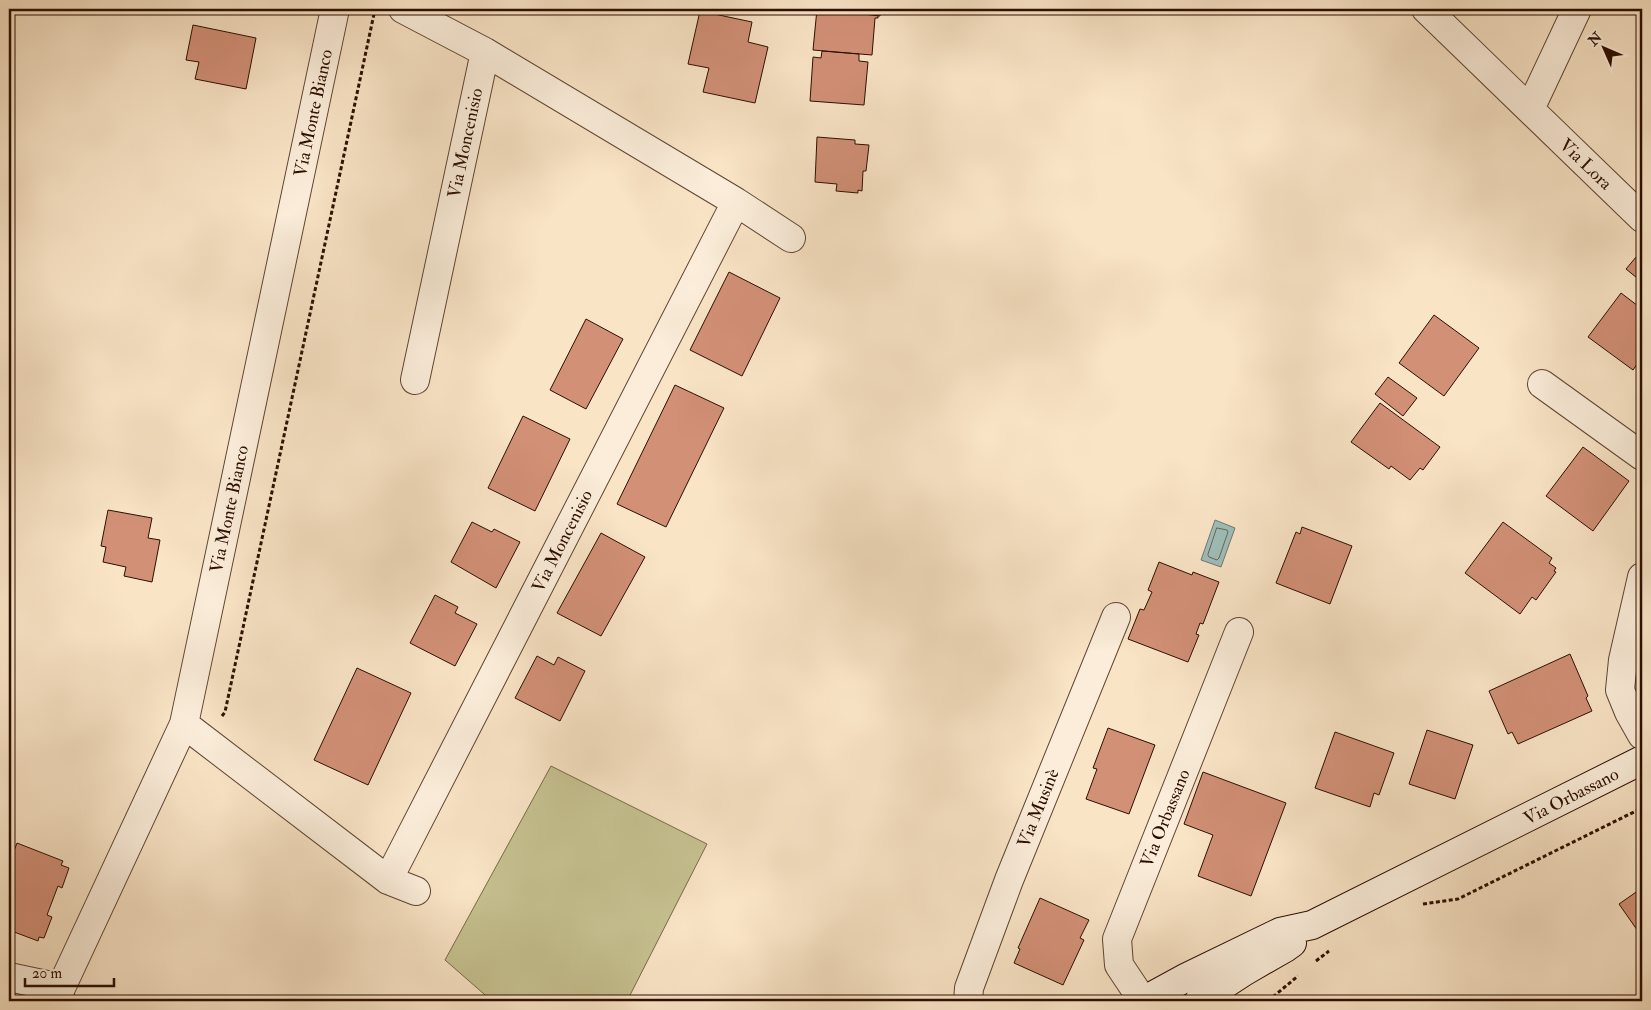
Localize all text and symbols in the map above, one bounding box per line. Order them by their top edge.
north arrow [1578,22,1628,72]
text: N [1584,28,1606,50]
street label: Via Monte Bianco [289,47,338,179]
street label: Via Moncenisio [443,86,488,200]
street label: Via Lora [1554,134,1617,195]
street label: Via Monte Bianco [205,443,254,575]
street label: Via Moncenisio [527,486,598,596]
street label: Via Orbassano [1520,762,1623,830]
street label: Via Musinè [1012,765,1065,851]
street label: Via Orbassano [1135,765,1196,871]
scale bar [25,955,114,987]
text: 20 m [32,964,62,983]

